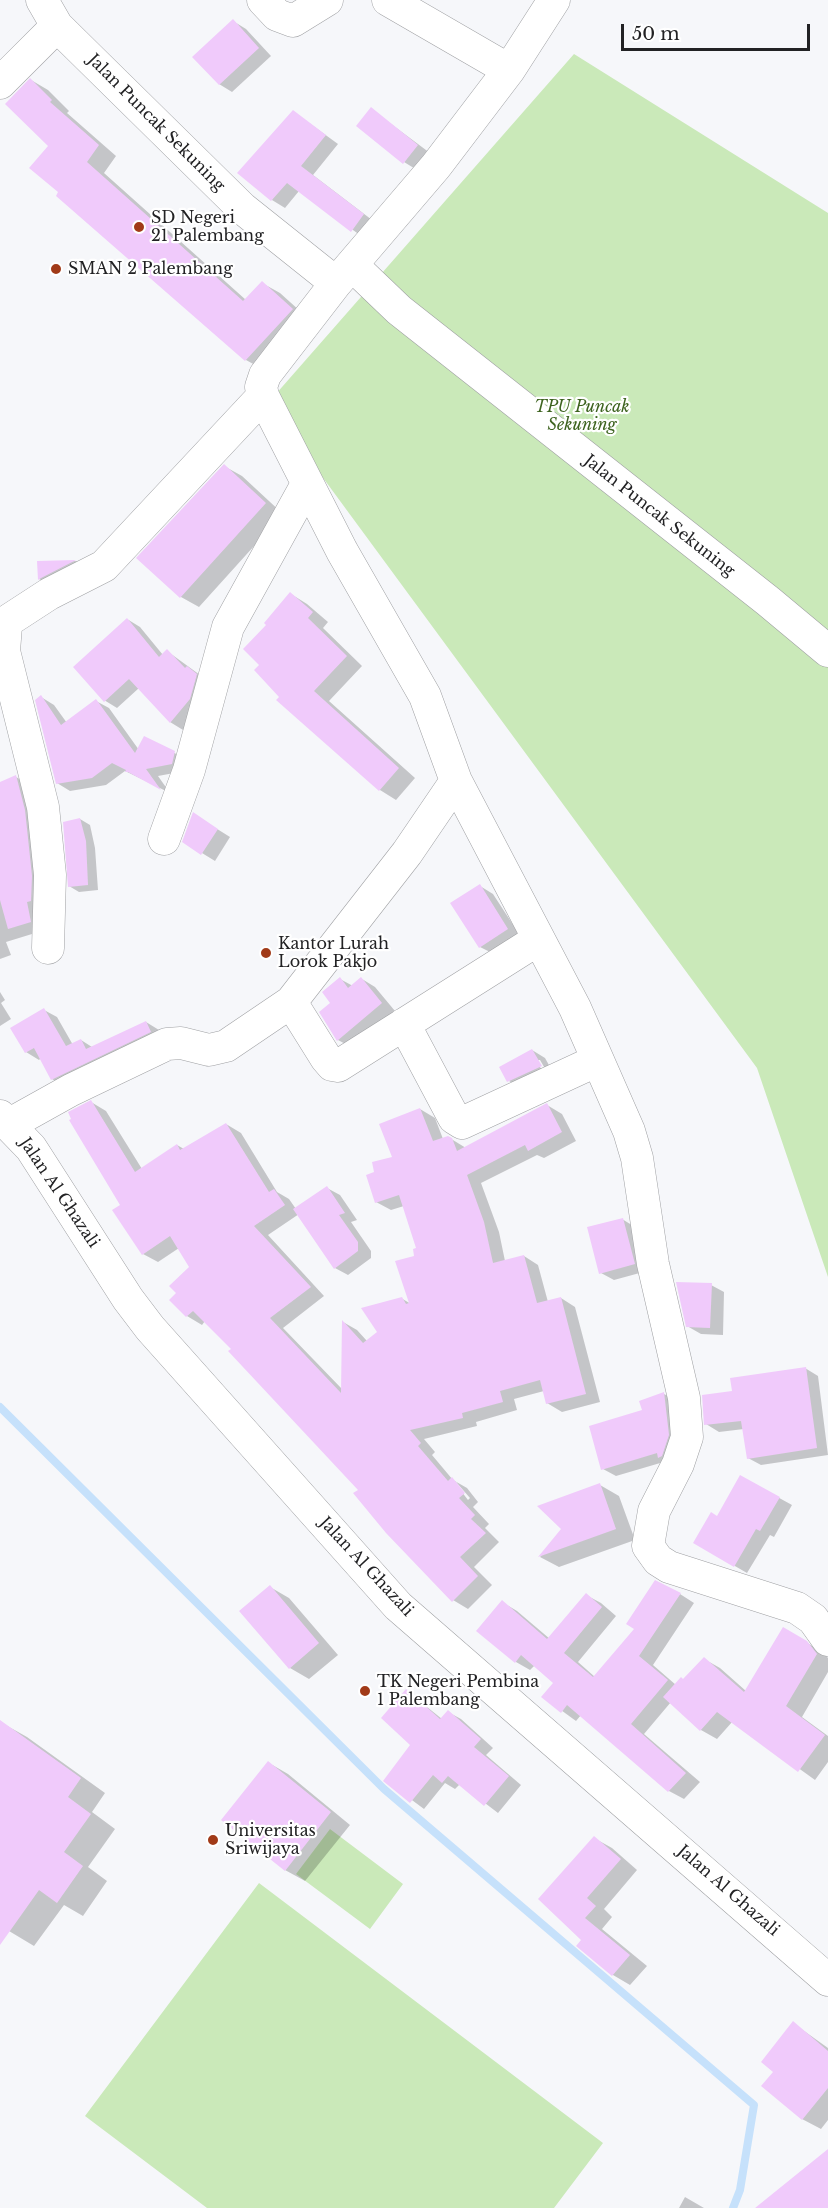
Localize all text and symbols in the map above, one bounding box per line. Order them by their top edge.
scale bar [624,12,813,50]
text: 50 m [632,23,680,45]
street label: Jalan Puncak Sekuning [83,50,229,196]
place label: SD Negeri 21 Palembang [151,208,264,246]
marker: SD Negeri 21 Palembang [132,220,146,234]
place label: SMAN 2 Palembang [68,259,233,279]
marker: SMAN 2 Palembang [49,262,63,276]
park label: TPU Puncak Sekuning [534,397,630,435]
street label: Jalan Puncak Sekuning [580,451,738,581]
place label: Kantor Lurah Lorok Pakjo [278,934,389,972]
marker: Kantor Lurah Lorok Pakjo [259,946,273,960]
street label: Jalan Al Ghazali [15,1134,103,1252]
street label: Jalan Al Ghazali [315,1513,417,1621]
place label: TK Negeri Pembina 1 Palembang [377,1672,539,1710]
marker: TK Negeri Pembina 1 Palembang [358,1684,372,1698]
place label: Universitas Sriwijaya [225,1821,316,1859]
marker: Universitas Sriwijaya [206,1833,220,1847]
street label: Jalan Al Ghazali [673,1842,783,1940]

